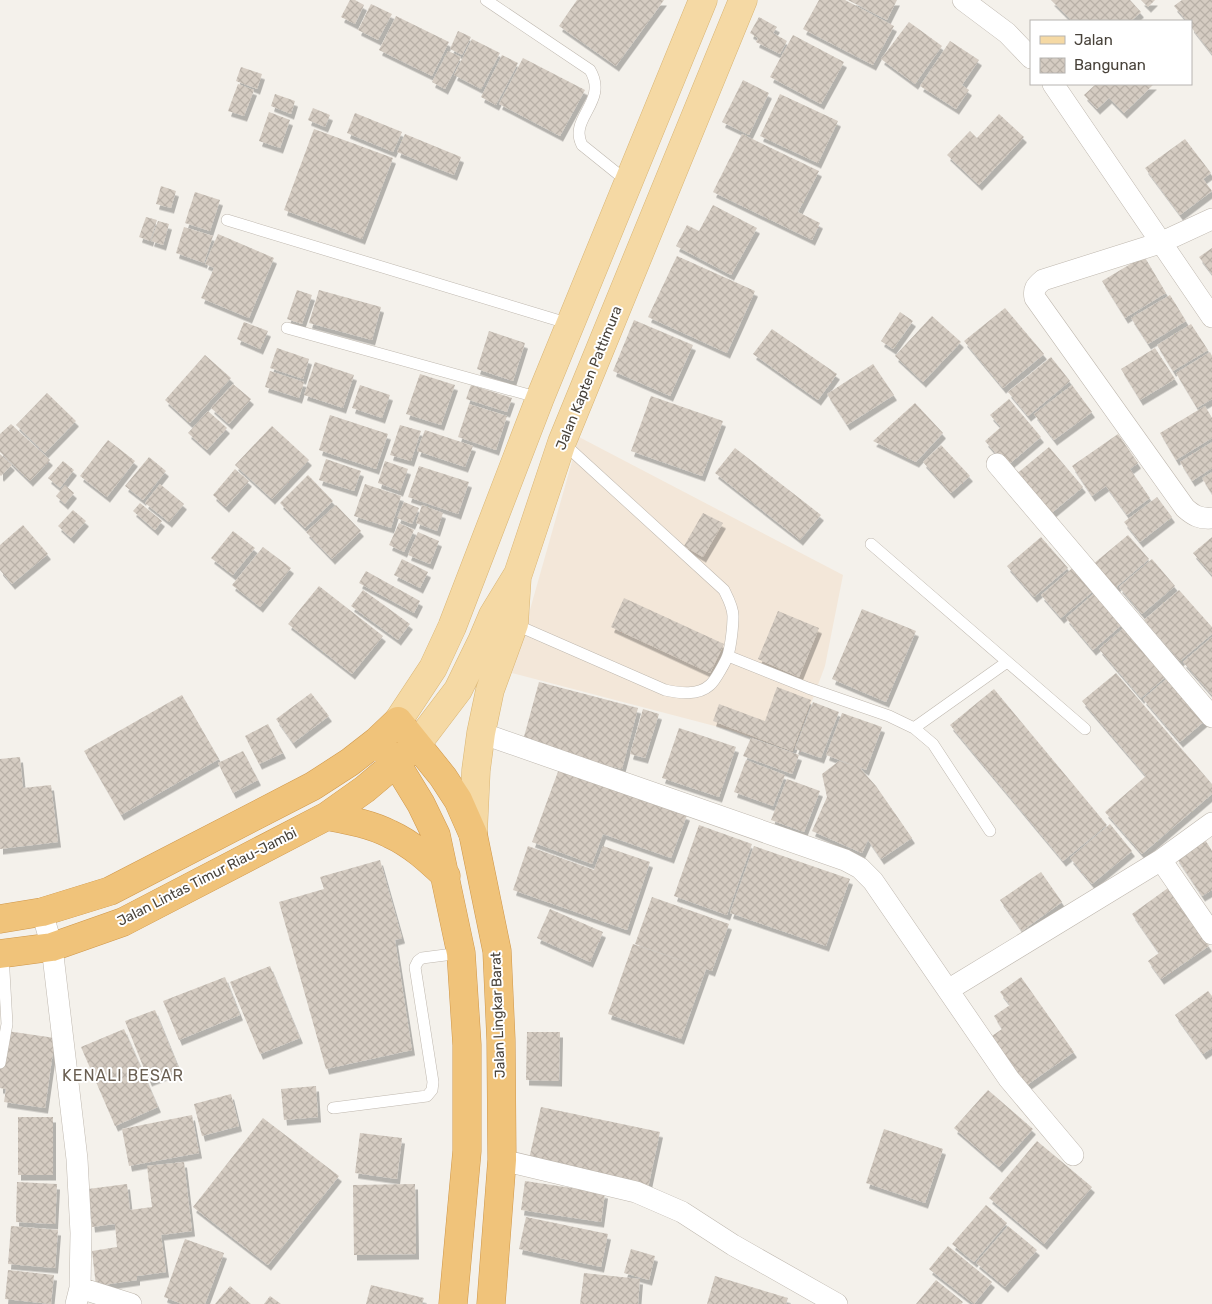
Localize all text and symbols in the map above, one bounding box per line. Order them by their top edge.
legend [1030,20,1192,85]
text: Jalan [1074,31,1113,49]
text: Bangunan [1074,56,1146,74]
street label: Jalan Kapten Pattimura [552,304,626,452]
street label: Jalan Lintas Timur Riau-Jambi [114,824,300,930]
street label: Jalan Lingkar Barat [487,951,509,1078]
district label: KENALI BESAR [62,1066,184,1085]

